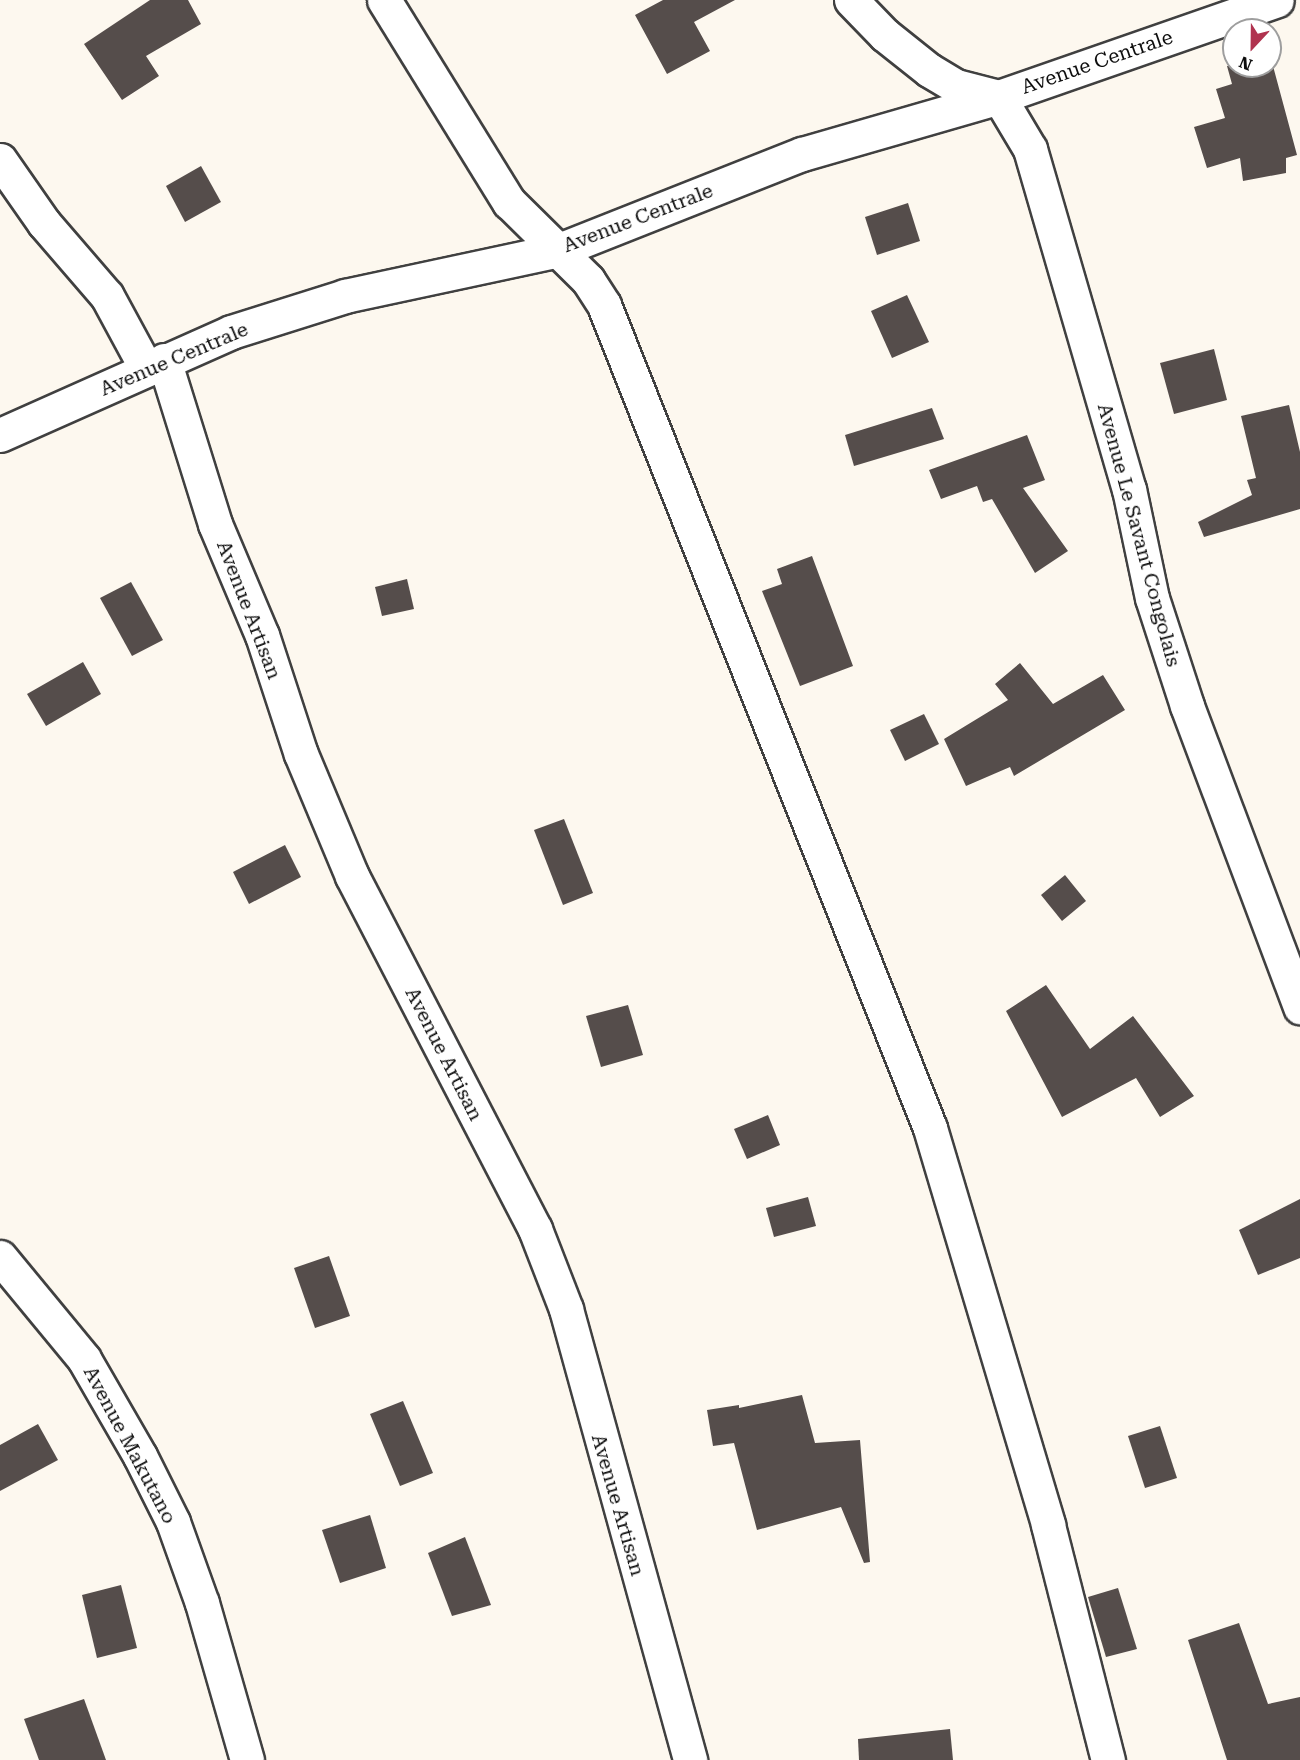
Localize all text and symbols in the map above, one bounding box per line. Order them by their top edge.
north arrow [1222,18,1282,78]
street label: Avenue Centrale [1018,25,1176,99]
text: N [1237,52,1255,74]
street label: Avenue Centrale [560,178,716,258]
street label: Avenue Centrale [96,317,252,401]
street label: Avenue Le Savant Congolais [1092,401,1186,669]
street label: Avenue Artisan [212,537,286,683]
street label: Avenue Artisan [400,983,488,1125]
street label: Avenue Makutano [78,1362,182,1528]
street label: Avenue Artisan [586,1431,650,1579]

